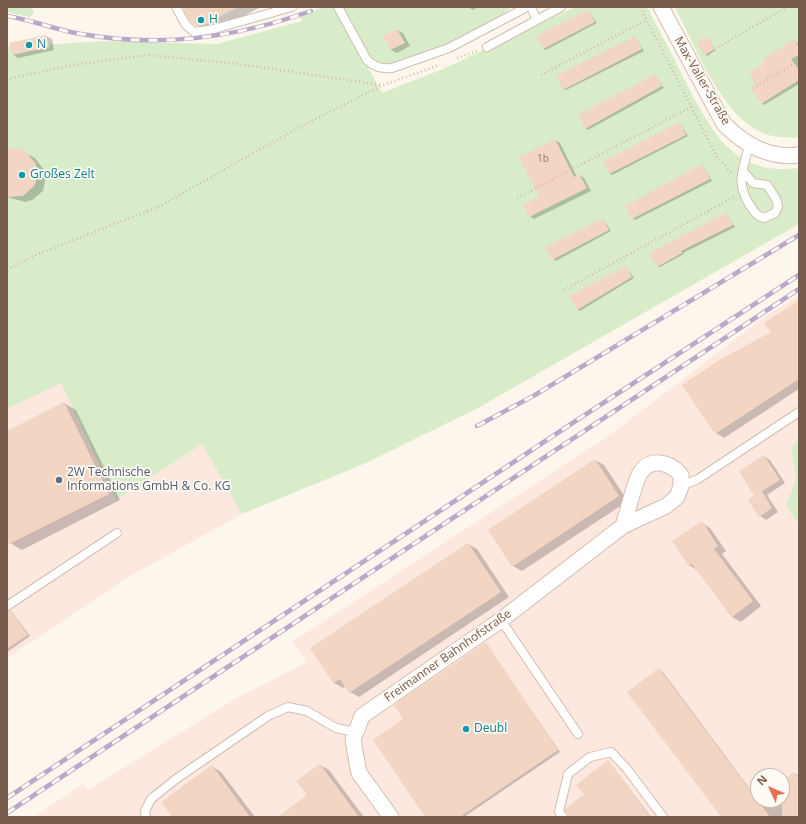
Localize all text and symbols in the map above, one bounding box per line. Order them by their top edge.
place label: H [209,13,218,27]
marker: H [196,15,206,25]
street label: Max-Valier-Straße [671,34,733,128]
place label: N [37,38,46,52]
marker: N [24,40,34,50]
house number: 1b [537,153,549,165]
place label: Großes Zelt [30,168,95,182]
marker: Großes Zelt [17,170,27,180]
place label: 2W Technische Informations GmbH & Co. KG [67,466,230,494]
marker: 2W Technische Informations GmbH & Co. KG [54,475,64,485]
street label: Freimanner Bahnhofstraße [382,607,514,705]
place label: Deubl [474,722,507,736]
marker: Deubl [461,724,471,734]
north arrow [750,768,790,808]
text: N [753,772,770,788]

